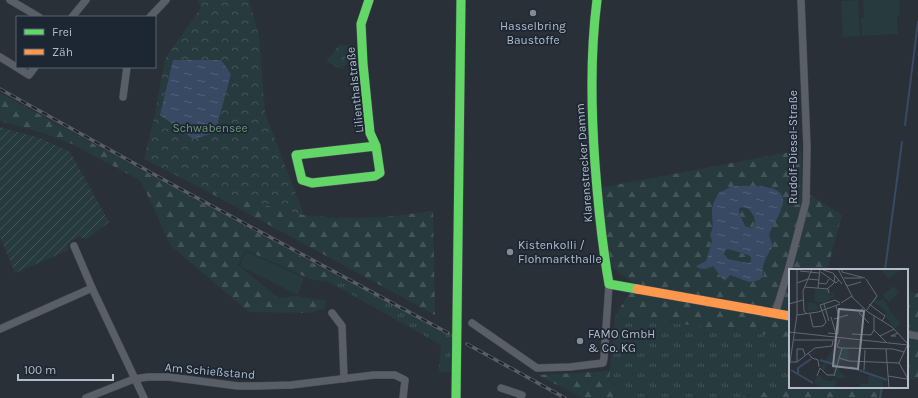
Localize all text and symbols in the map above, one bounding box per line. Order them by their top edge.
marker: Hasselbring Baustoffe [528,8,538,18]
legend [16,16,156,68]
place label: Hasselbring Baustoffe [500,19,566,47]
text: Frei [52,25,72,39]
text: Zäh [52,45,73,59]
street label: Lilienthalstraße [344,46,366,134]
street label: Rudolf-Diesel-Straße [786,90,800,204]
street label: Klarenstrecker Damm [573,103,595,223]
park label: Schwabensee [172,121,248,135]
place label: Kistenkolli / Flohmarkthalle [518,238,602,266]
marker: Kistenkolli / Flohmarkthalle [505,247,515,257]
inset map [789,269,908,388]
place label: FAMO GmbH & Co. KG [588,327,655,355]
marker: FAMO GmbH & Co. KG [575,336,585,346]
scale bar [18,356,113,382]
street label: Am Schießstand [164,360,256,382]
text: 100 m [24,363,56,377]

